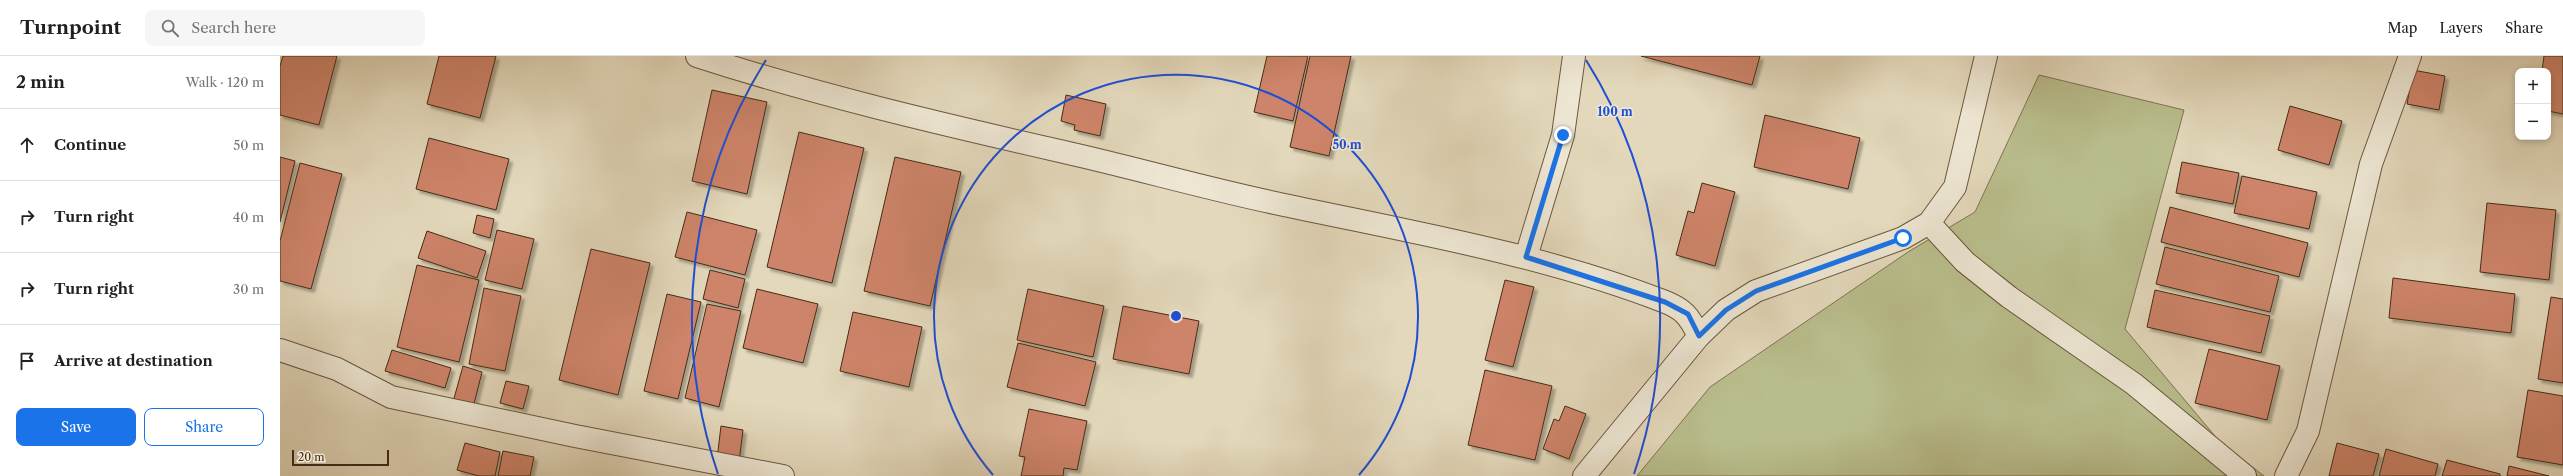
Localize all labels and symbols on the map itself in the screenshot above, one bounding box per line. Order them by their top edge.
text: 100 m [1597,104,1633,119]
route end [1554,126,1572,144]
text: 50 m [1332,137,1362,152]
route start [1894,229,1912,247]
centre of rings [1169,309,1183,323]
scale bar [292,448,389,467]

